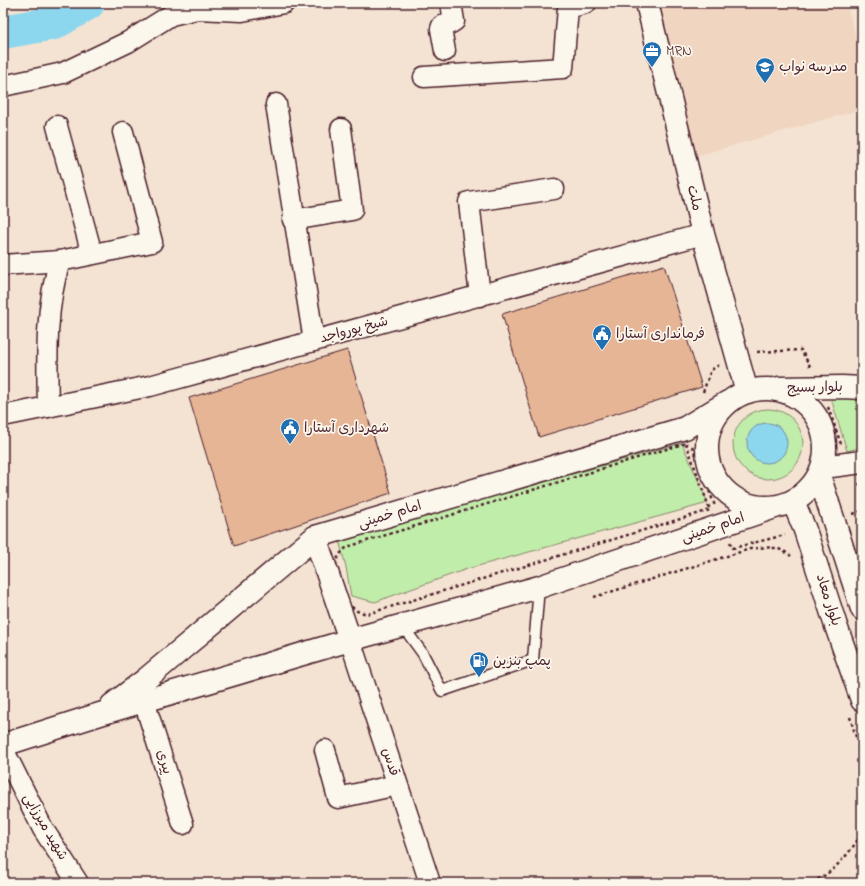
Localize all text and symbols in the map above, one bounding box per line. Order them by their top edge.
office icon: MRN [641,40,663,68]
place label: MRN [666,41,692,62]
school or university icon: مدرسه نواب [754,56,776,84]
place label: مدرسه نواب [779,57,847,78]
street label: ملت [681,183,707,213]
street label: شیخ پورواجد [318,311,390,349]
public building icon: فرمانداری آستارا [591,323,613,351]
place label: فرمانداری آستارا [616,324,705,345]
street label: بلوار بسیج [787,377,843,399]
public building icon: شهرداری آستارا [279,417,301,445]
place label: شهرداری آستارا [304,418,389,439]
street label: امام خمینی [356,495,424,535]
street label: امام خمینی [679,507,747,549]
street label: بلوار معاد [810,571,846,629]
fuel station icon: پمپ بنزین [468,650,490,678]
place label: پمپ بنزین [493,651,551,672]
street label: قدس [376,745,404,779]
street label: پیری [150,747,178,777]
street label: شهید میرزایی [17,789,73,865]

